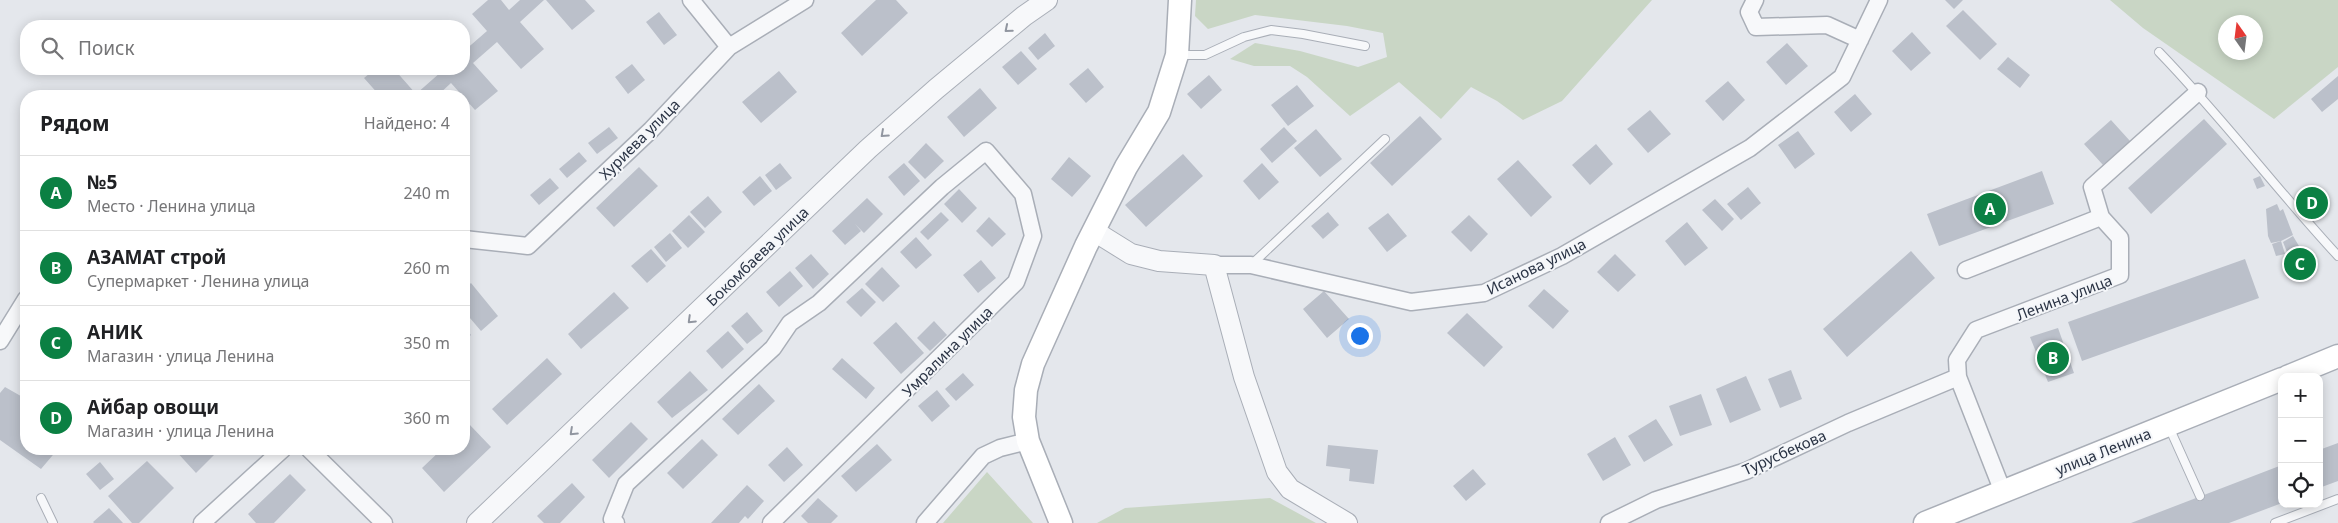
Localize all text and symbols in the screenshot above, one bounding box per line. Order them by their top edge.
north arrow [2218,15,2263,60]
search box [20,20,470,75]
one-way arrow [1005,23,1014,32]
icon: search [38,34,66,62]
text: Поиск [78,35,134,61]
street label: Хуриева улица [594,94,684,184]
text: Рядом [40,109,110,137]
text: Найдено: 4 [364,112,450,134]
one-way arrow [881,129,890,138]
text: №5 [87,169,117,195]
text: A [50,182,62,204]
text: 240 m [403,182,450,204]
pin: D [2296,184,2328,222]
pin: A [1974,190,2006,228]
text: Место · Ленина улица [87,195,256,217]
street label: Бокомбаева улица [701,202,813,310]
street label: Исанова улица [1483,233,1589,299]
text: АЗАМАТ строй [87,244,226,270]
pin: C [2284,245,2316,283]
text: B [51,257,61,279]
text: 260 m [403,257,450,279]
text: Супермаркет · Ленина улица [87,270,309,292]
street label: Ленина улица [2013,270,2115,324]
street label: Умралина улица [897,301,997,401]
one-way arrow [688,314,697,323]
text: АНИК [87,319,143,345]
your location [1347,323,1373,349]
text: C [51,332,61,354]
text: 350 m [403,332,450,354]
pin: B [2037,339,2069,377]
text: Магазин · улица Ленина [87,345,274,367]
map controls [2278,373,2323,508]
button: + [2278,373,2323,418]
text: Айбар овощи [87,394,219,420]
text: D [50,407,62,429]
text: 360 m [403,407,450,429]
button: − [2278,418,2323,463]
text: Магазин · улица Ленина [87,420,274,442]
street label: улица Ленина [2052,423,2154,479]
street label: Турусбекова [1739,425,1829,479]
one-way arrow [570,426,579,435]
button: locate [2278,463,2323,508]

